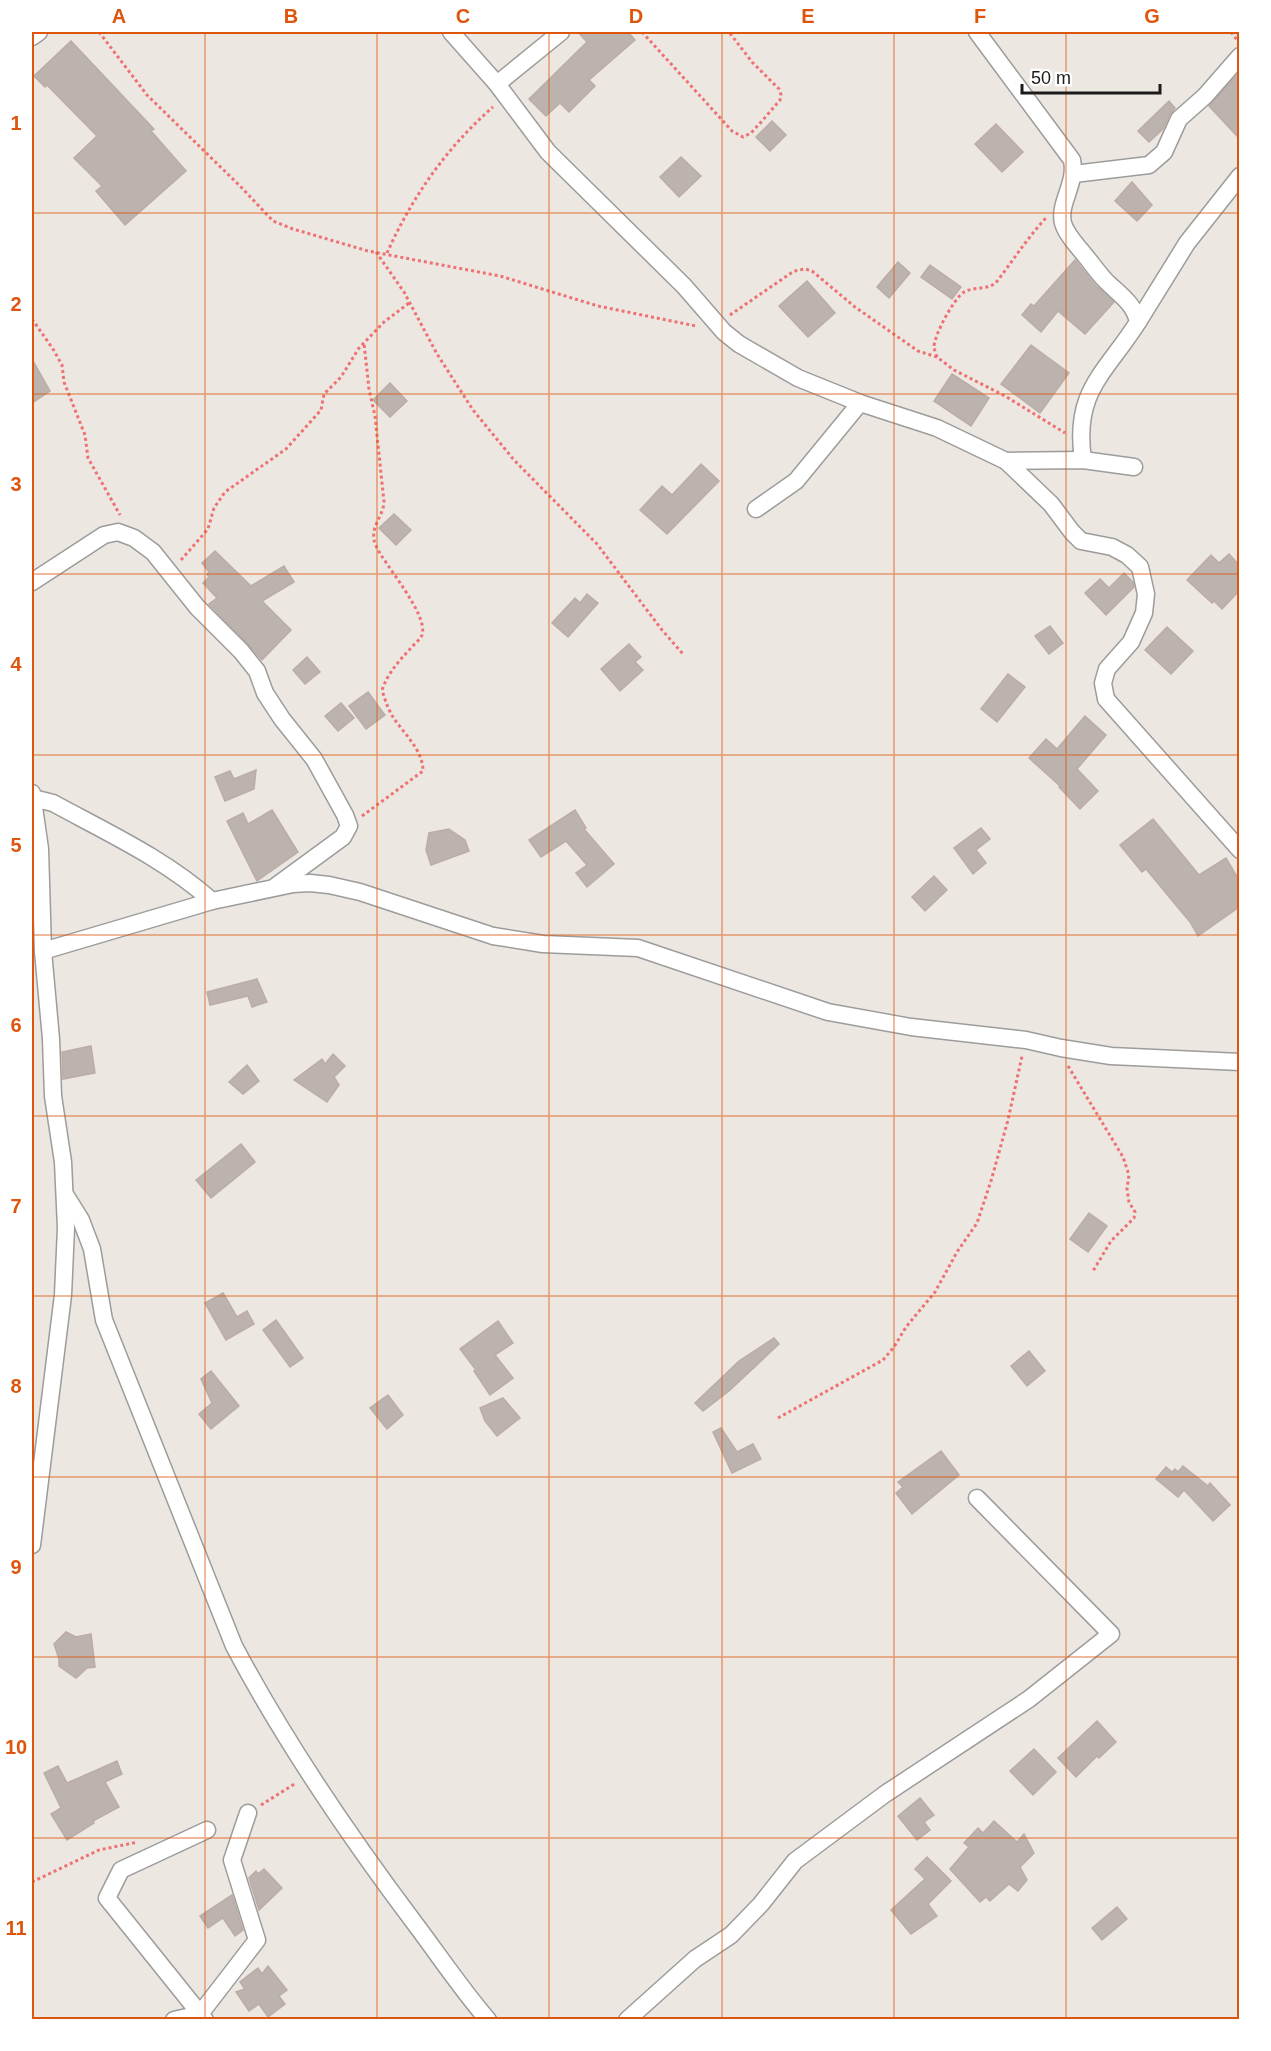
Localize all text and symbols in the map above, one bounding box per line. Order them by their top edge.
text: A [112,5,126,27]
text: B [284,5,298,27]
text: C [456,5,470,27]
text: D [629,5,643,27]
text: E [801,5,815,27]
text: F [974,5,986,27]
text: G [1144,5,1160,27]
scale bar [1022,57,1160,95]
text: 50 m [1031,68,1071,88]
text: 1 [10,112,22,134]
text: 2 [10,293,22,315]
text: 3 [10,473,22,495]
text: 4 [10,653,22,675]
text: 5 [10,834,22,856]
text: 6 [10,1014,22,1036]
text: 7 [10,1195,22,1217]
text: 8 [10,1375,22,1397]
text: 9 [10,1556,22,1578]
text: 10 [5,1736,27,1758]
text: 11 [5,1917,27,1939]

